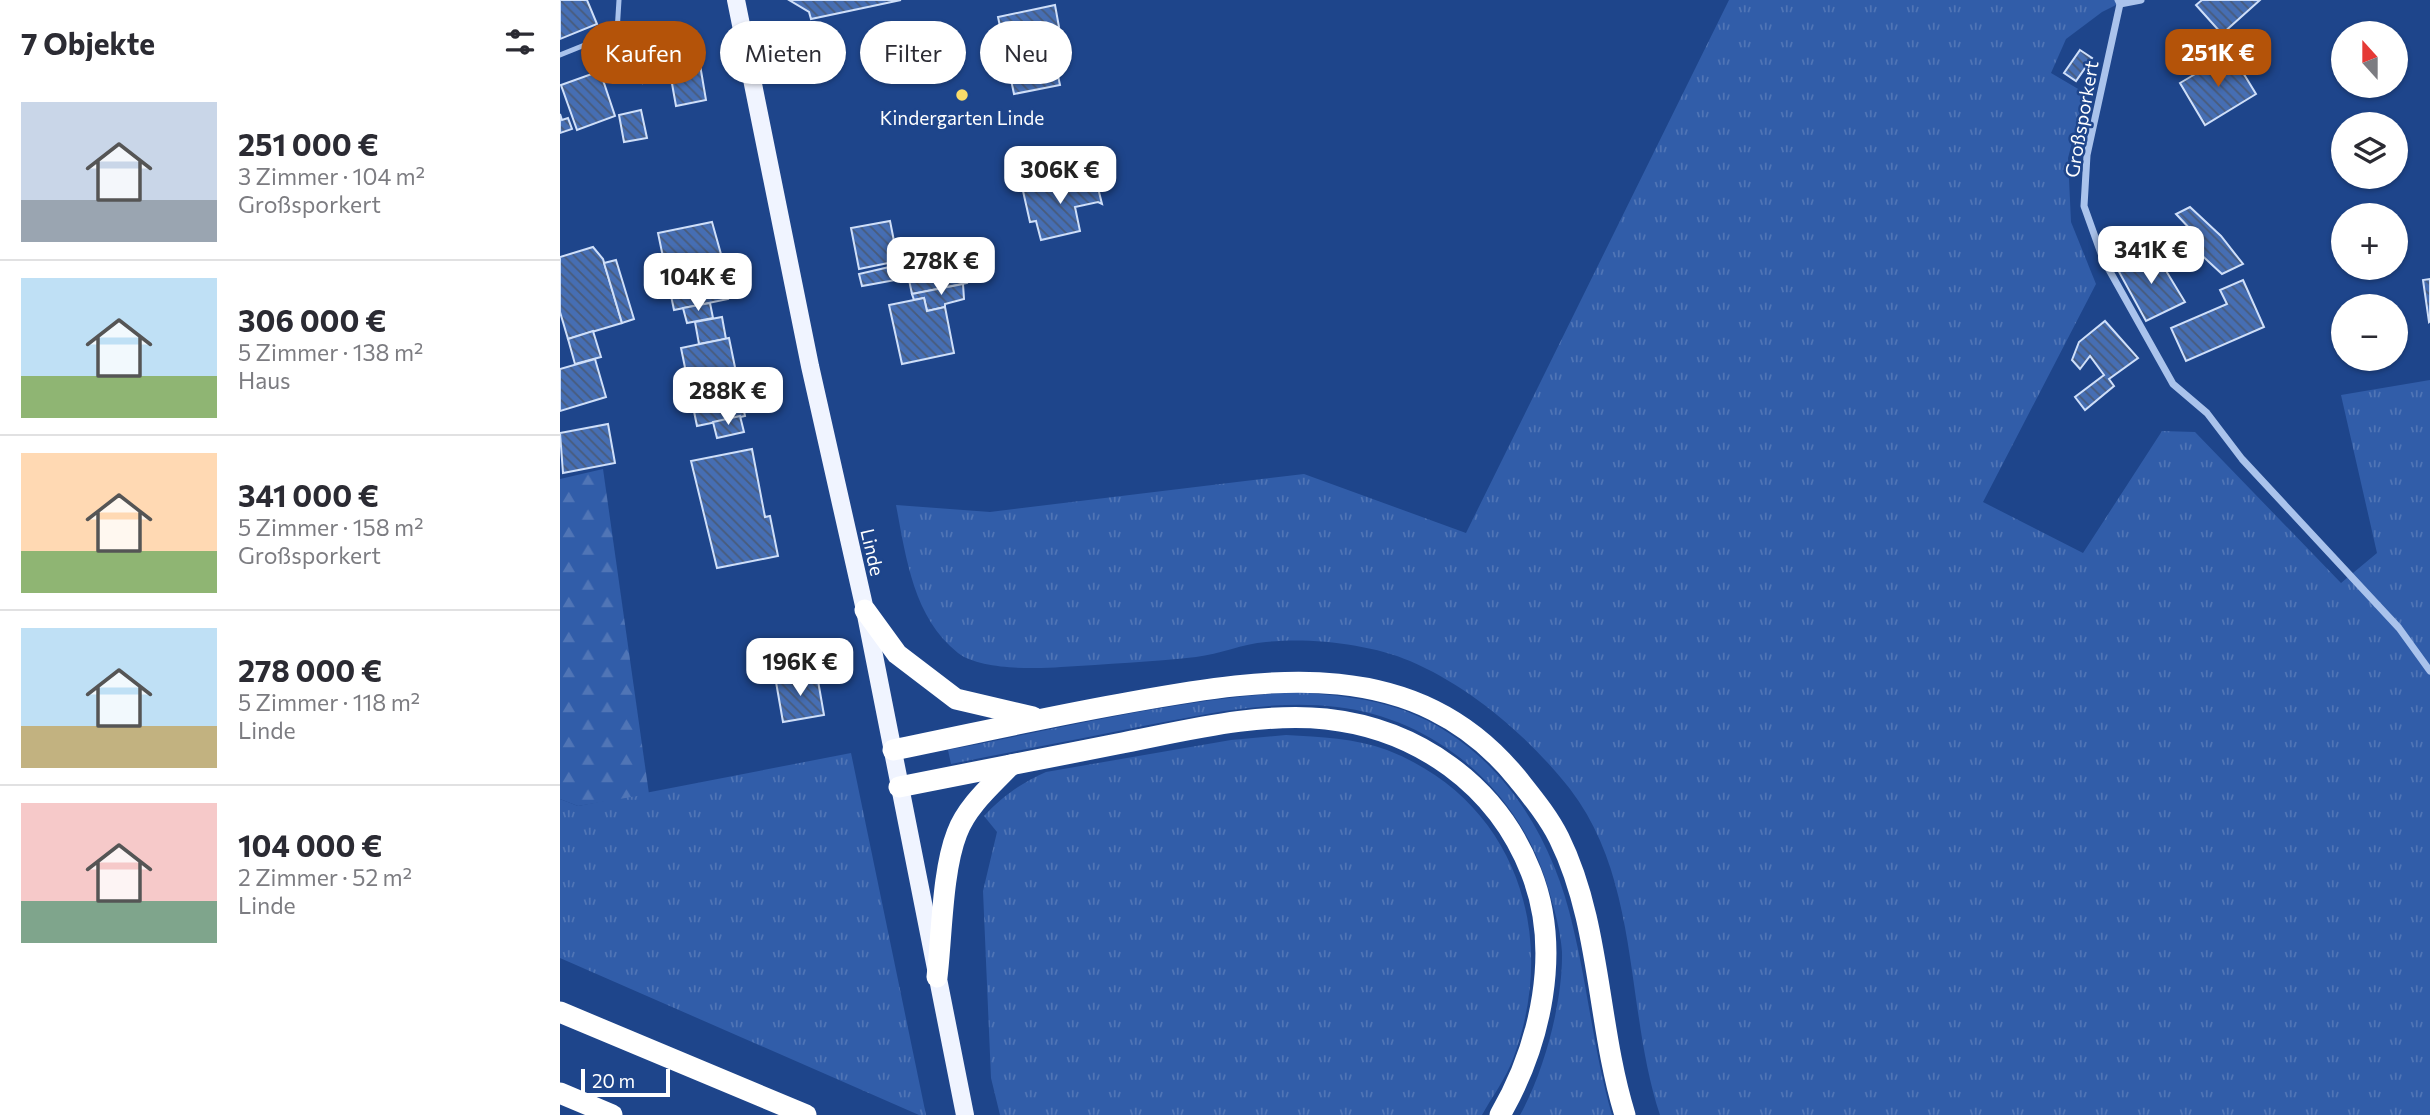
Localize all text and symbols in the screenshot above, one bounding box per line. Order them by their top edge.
chip: Kaufen [581,21,706,84]
chip: Mieten [720,21,846,84]
chip: Filter [860,21,966,84]
chip: Neu [980,21,1072,84]
north arrow [2331,21,2408,98]
map controls [2331,21,2408,371]
icon: filters [501,23,539,61]
text: 7 Objekte [21,24,155,61]
pin: 251K € [2161,29,2275,89]
text: 251K € [2181,38,2255,66]
street label: Großsporkert [2059,59,2103,179]
marker: Kindergarten Linde [954,87,970,103]
place label: Kindergarten Linde [880,106,1044,129]
button: layers [2331,112,2408,189]
text: 251 000 € [238,125,379,162]
icon: home [77,130,161,214]
pin: 306K € [1003,146,1117,206]
text: 306K € [1020,155,1100,183]
text: 3 Zimmer · 104 m² [238,162,425,190]
text: Großsporkert [238,190,381,218]
button: + [2331,203,2408,280]
pin: 341K € [2094,226,2208,286]
text: 341K € [2114,235,2188,263]
pin: 278K € [884,238,998,297]
text: 278K € [903,246,979,274]
pin: 104K € [641,254,755,313]
text: 104K € [660,262,736,290]
button: − [2331,294,2408,371]
text: 306 000 € [238,301,386,338]
icon: home [77,306,161,390]
text: 5 Zimmer · 138 m² [238,338,423,366]
text: Haus [238,366,291,394]
pin: 288K € [671,368,785,427]
text: 288K € [689,376,767,404]
text: 341 000 € [238,476,379,513]
icon: home [77,481,161,565]
text: 5 Zimmer · 158 m² [238,513,423,541]
street label: Linde [856,526,890,578]
text: Großsporkert [238,541,381,569]
pin: 196K € [743,638,857,698]
text: 196K € [762,647,838,675]
text: 278 000 € [238,651,382,688]
icon: home [77,656,161,740]
text: 5 Zimmer · 118 m² [238,688,420,716]
text: Linde [238,716,296,744]
text: 104 000 € [238,826,382,863]
icon: home [77,831,161,915]
text: 2 Zimmer · 52 m² [238,863,412,891]
text: Linde [238,891,296,919]
scale bar [581,1066,670,1098]
text: 20 m [592,1069,635,1092]

